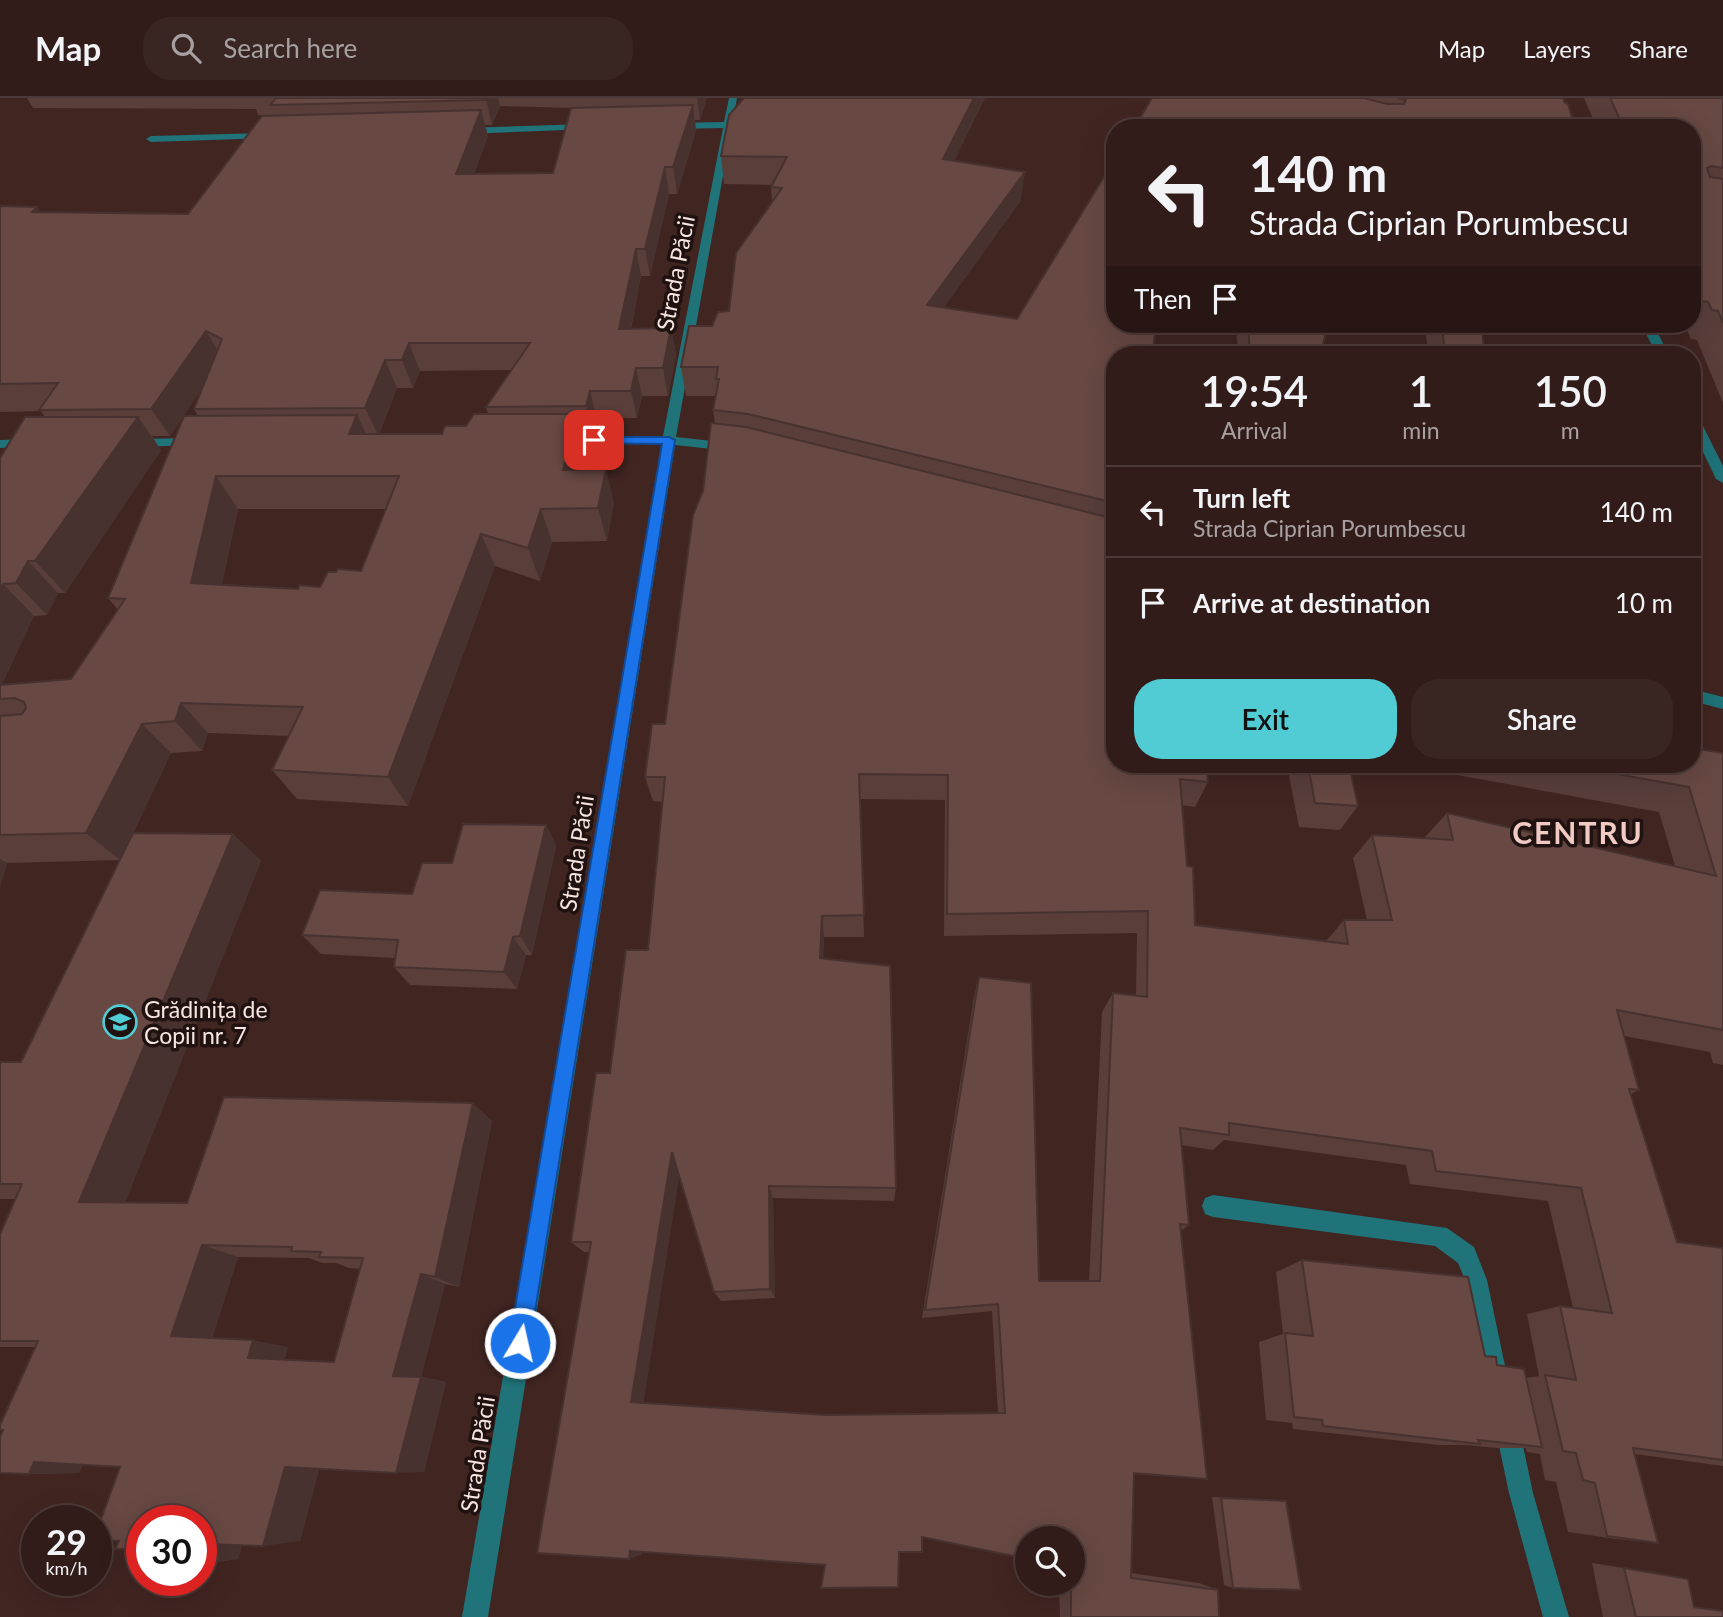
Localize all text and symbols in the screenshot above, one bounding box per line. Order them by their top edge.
search box [143,17,633,80]
text: Map [35,28,101,68]
icon: search [167,29,205,67]
text: Search here [223,32,357,64]
text: Map [1438,34,1485,63]
text: Layers [1523,34,1591,63]
text: Share [1629,34,1688,63]
text: 140 m [1249,144,1387,202]
icon: left [1134,147,1225,238]
text: Strada Ciprian Porumbescu [1249,203,1629,242]
street label: Strada Păcii [650,213,700,333]
icon: arrive [1206,280,1244,318]
text: Then [1134,283,1192,315]
text: 19:54 [1200,366,1308,416]
text: 1 [1409,366,1433,416]
text: 150 [1534,366,1607,416]
pin [564,410,624,470]
text: Arrival [1221,416,1287,444]
text: min [1402,416,1440,444]
text: m [1561,416,1580,444]
icon: arrive [575,421,613,459]
text: Turn left [1193,482,1290,514]
icon: left [1134,493,1172,531]
text: 140 m [1600,496,1673,528]
text: Strada Ciprian Porumbescu [1193,514,1466,542]
icon: arrive [1134,584,1172,622]
text: Arrive at destination [1193,587,1430,619]
text: 10 m [1615,587,1673,619]
button: Exit [1134,679,1397,759]
button: Share [1411,679,1673,759]
street label: Strada Păcii [553,793,599,913]
district label: CENTRU [1512,814,1644,850]
place label: Grădinița de Copii nr. 7 [144,995,268,1049]
school or university icon: Grădinița de Copii nr. 7 [101,1003,139,1041]
position arrow [483,1306,557,1380]
street label: Strada Păcii [454,1394,500,1514]
speed limit sign: 30 [126,1505,217,1596]
text: 29 [46,1520,87,1562]
map controls [1015,1526,1085,1596]
button: search [1015,1526,1085,1596]
text: km/h [45,1557,88,1579]

